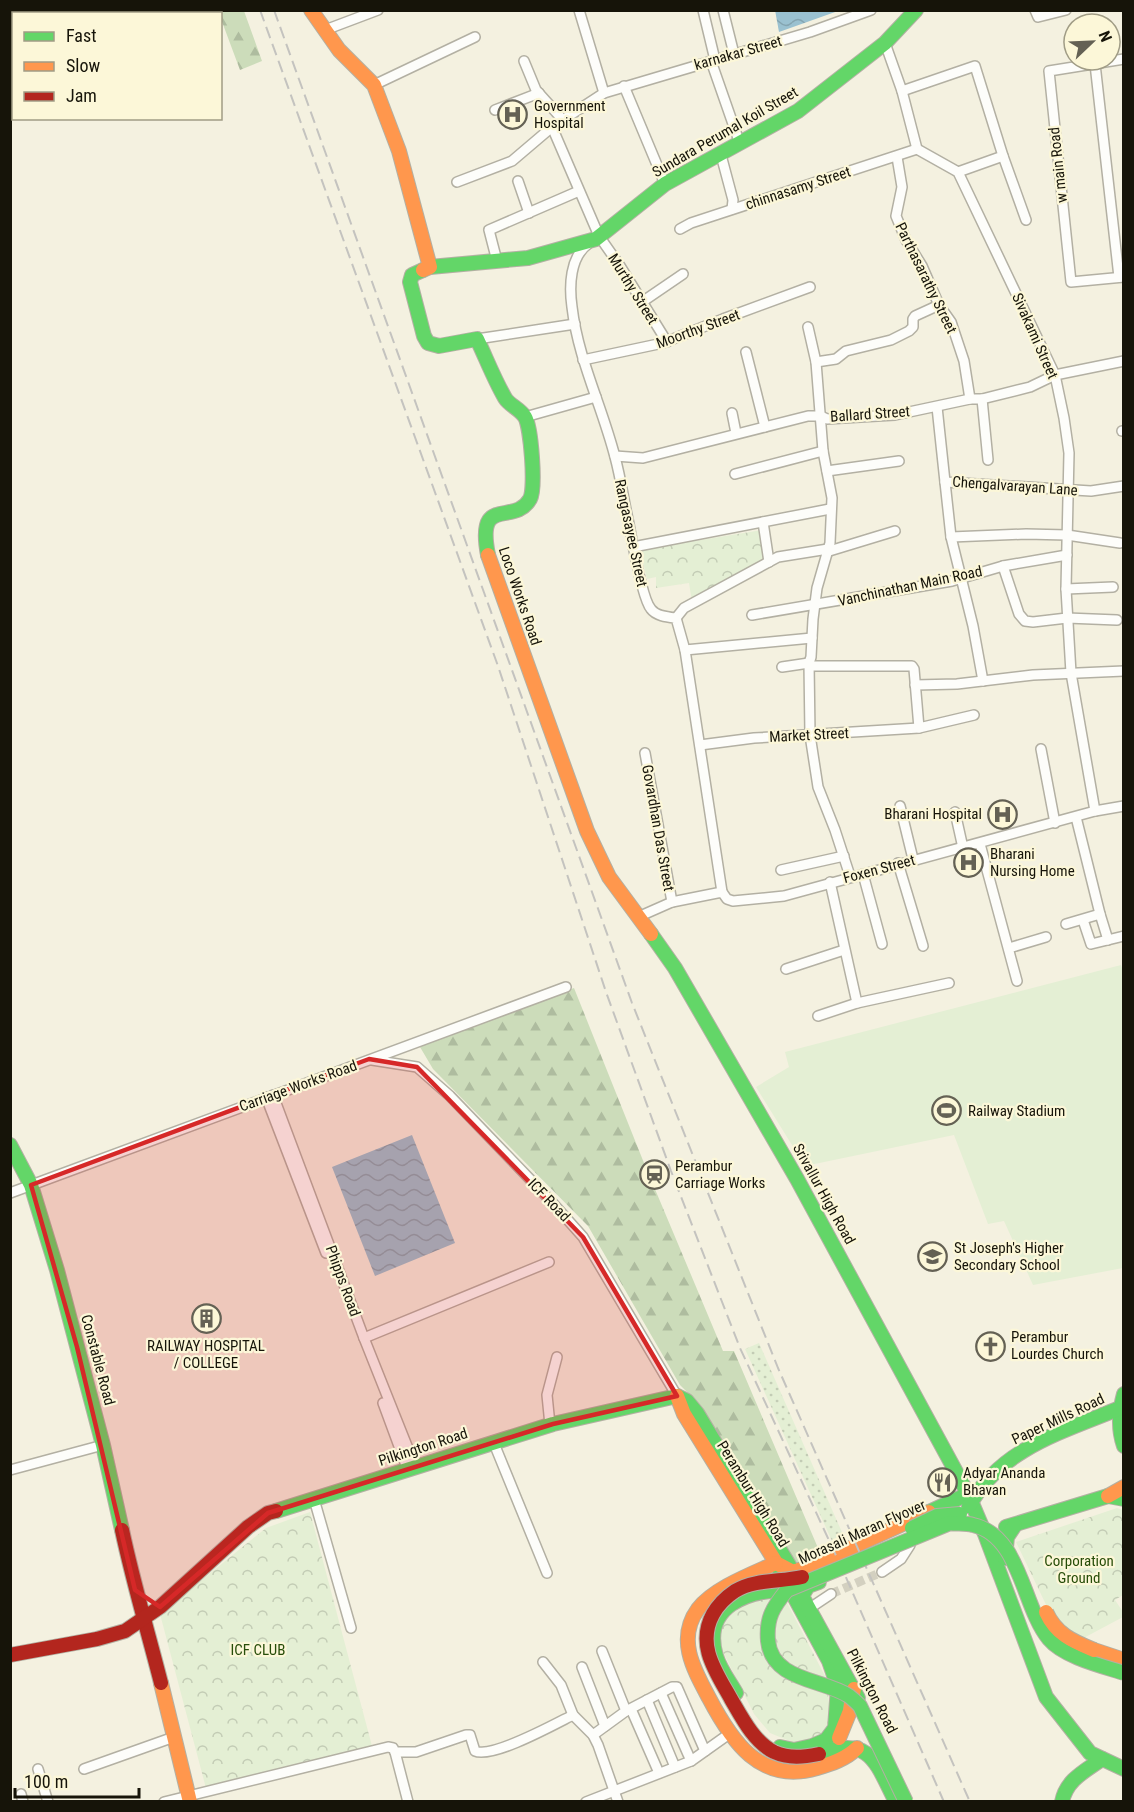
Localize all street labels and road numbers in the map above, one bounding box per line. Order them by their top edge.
street label: karnakar Street [692,32,784,74]
street label: Sundara Perumal Koil Street [649,83,801,181]
street label: w main Road [1045,126,1071,204]
street label: chinnasamy Street [743,163,853,213]
street label: Parthasarathy Street [891,220,961,336]
street label: Murthy Street [604,250,662,328]
street label: Sivakami Street [1008,290,1062,382]
street label: Moorthy Street [654,306,742,352]
street label: Ballard Street [830,402,910,426]
street label: Chengalvarayan Lane [952,473,1078,499]
street label: Rangasayee Street [611,477,651,589]
street label: Loco Works Road [495,544,545,648]
street label: Vanchinathan Main Road [836,562,984,610]
street label: Market Street [769,724,849,746]
street label: Govardhan Das Street [638,763,678,893]
street label: Foxen Street [841,851,917,887]
street label: Carriage Works Road [237,1056,359,1116]
street label: Srivallur High Road [789,1140,859,1248]
street label: ICF Road [524,1175,574,1225]
street label: Phipps Road [322,1243,364,1319]
street label: Constable Road [77,1313,119,1407]
street label: Paper Mills Road [1009,1390,1107,1448]
street label: Pilkington Road [376,1424,470,1470]
street label: Perambur High Road [713,1438,793,1550]
street label: Morasali Maran Flyover [796,1496,929,1568]
street label: Pilkington Road [843,1646,901,1736]

